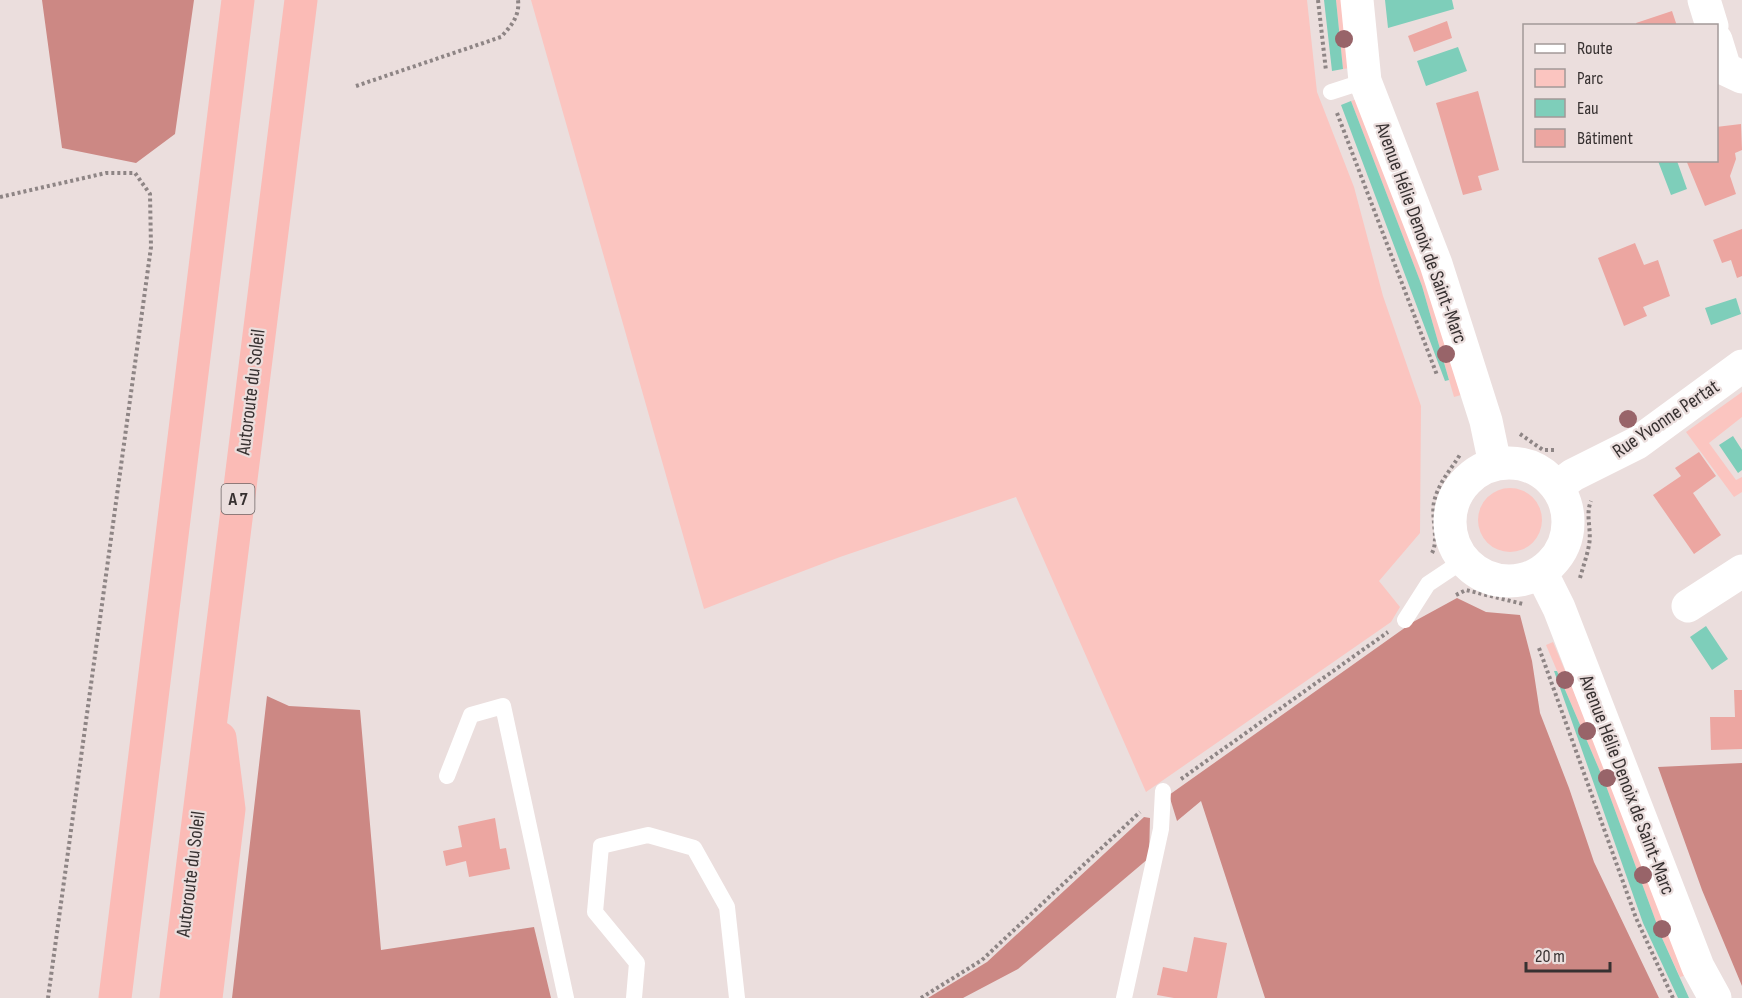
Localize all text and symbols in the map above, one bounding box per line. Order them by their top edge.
legend [1523,24,1718,162]
text: Route [1577,38,1613,59]
text: Parc [1577,68,1603,89]
text: Eau [1577,98,1599,119]
street label: Avenue Hélie Denoix de Saint-Marc [1370,118,1472,347]
text: Bâtiment [1577,128,1633,149]
street label: Autoroute du Soleil [231,328,271,457]
street label: Rue Yvonne Pertat [1608,375,1724,463]
road number: A 7 [222,484,254,514]
street label: Avenue Hélie Denoix de Saint-Marc [1574,671,1680,898]
street label: Autoroute du Soleil [171,810,211,939]
scale bar [1526,935,1610,973]
text: 20 m [1535,946,1565,967]

